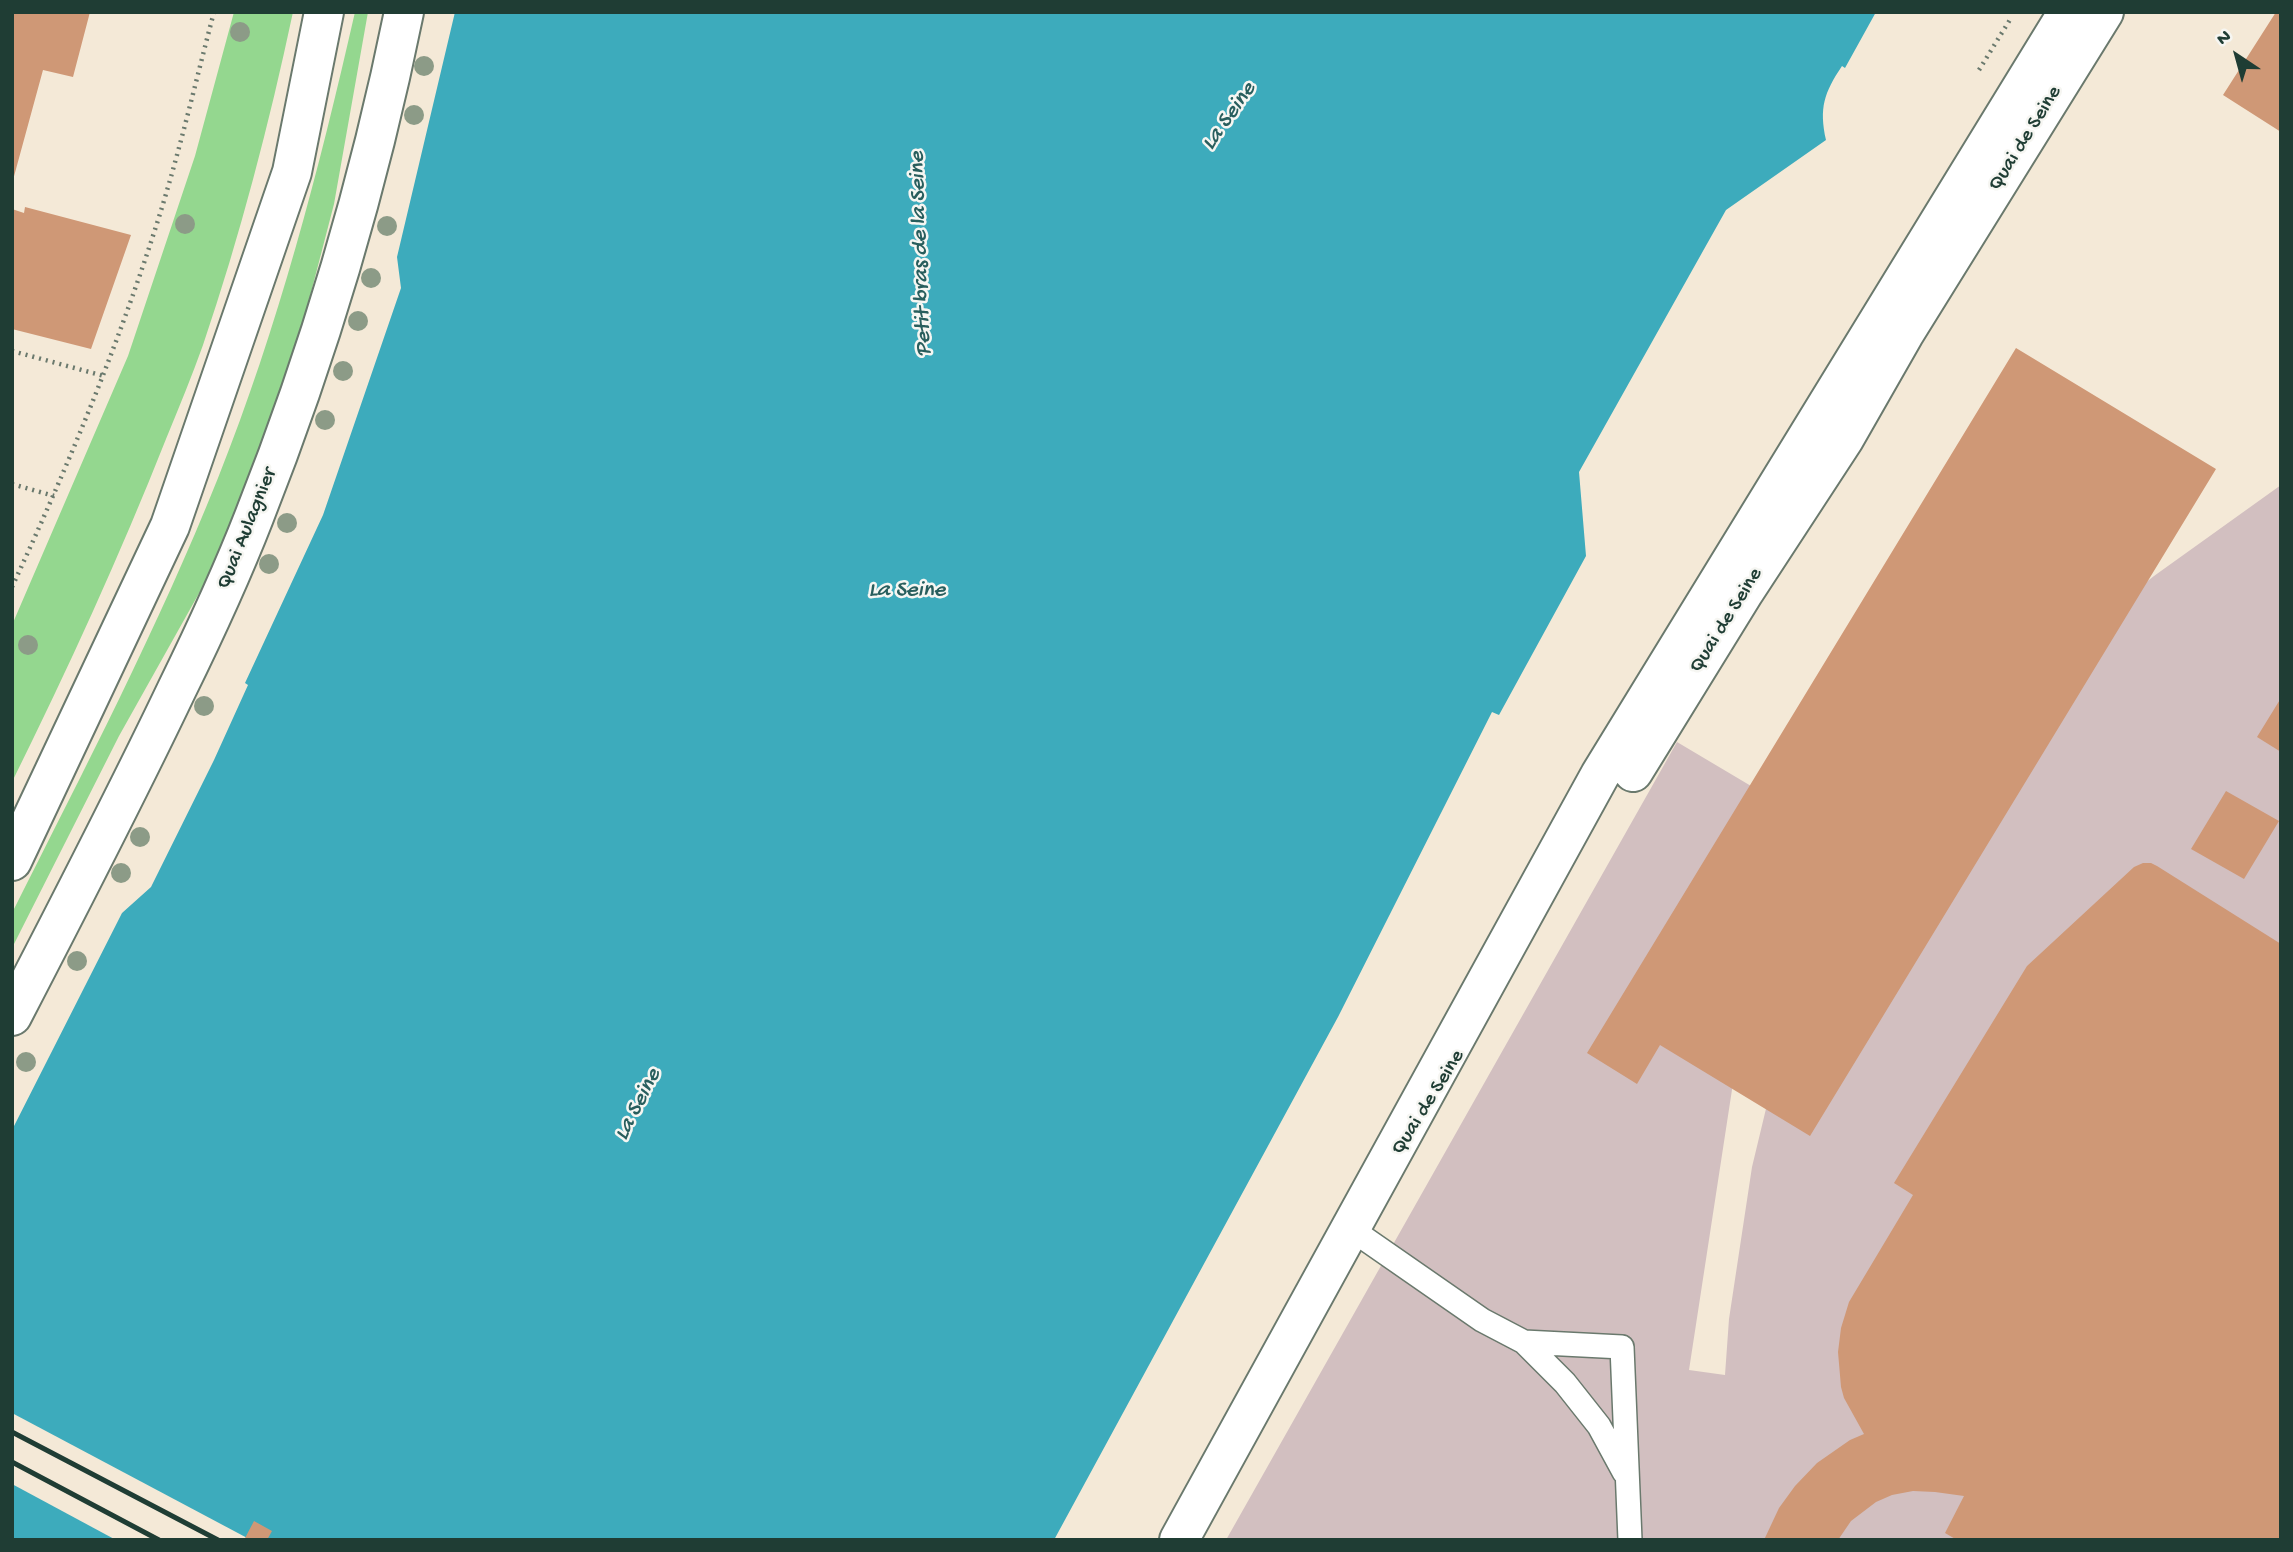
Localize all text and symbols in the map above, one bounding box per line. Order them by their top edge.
north arrow [2202,21,2272,91]
text: N [2213,26,2236,52]
water label: La Seine [1197,78,1263,156]
street label: Quai de Seine [1984,82,2068,196]
water label: Petit bras de la Seine [905,151,939,357]
street label: Quai Aulagnier [212,465,284,593]
street label: Quai de Seine [1685,564,1769,678]
water label: La Seine [869,577,945,605]
street label: Quai de Seine [1387,1046,1471,1160]
water label: La Seine [609,1064,669,1146]

